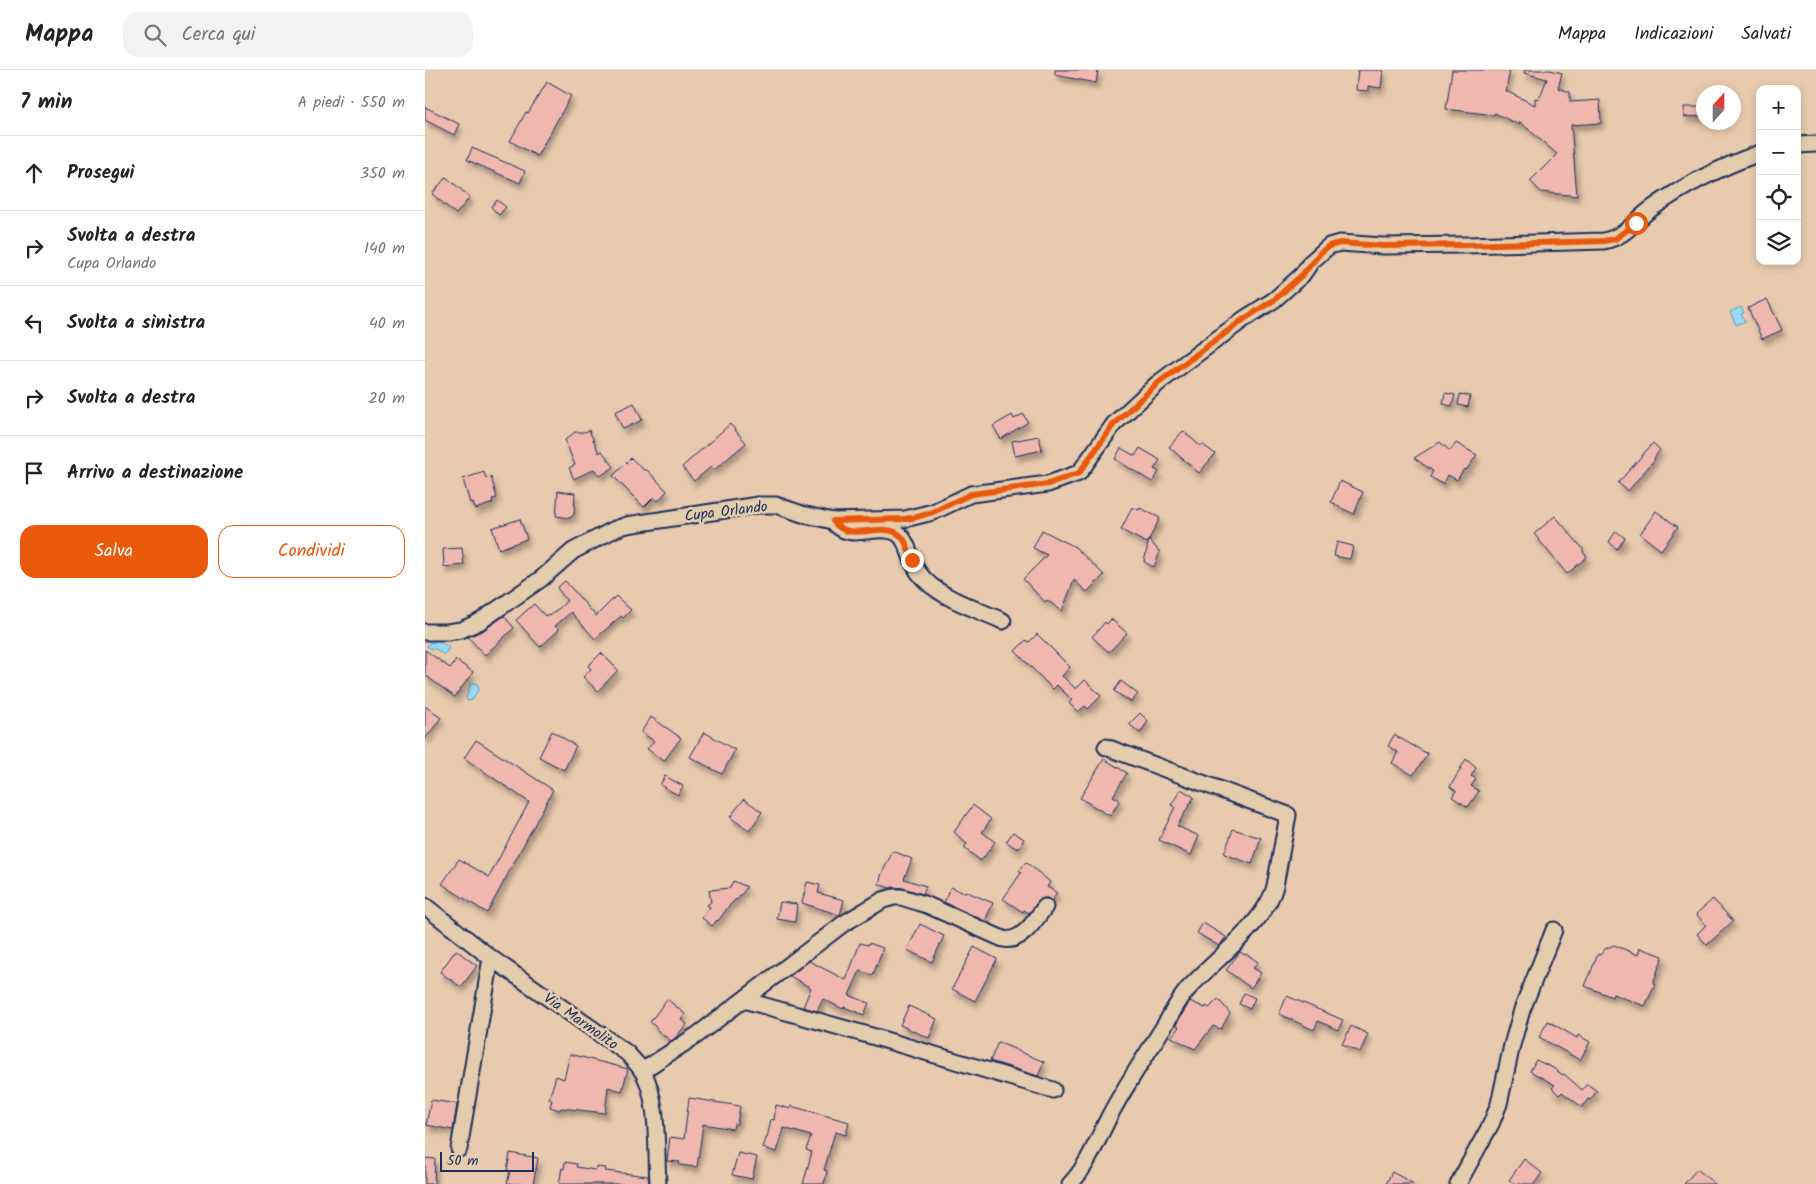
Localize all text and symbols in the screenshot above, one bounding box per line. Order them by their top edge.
search box [123,12,473,57]
text: Mappa [25,15,93,54]
text: Cerca qui [181,20,255,50]
text: Mappa [1558,20,1606,49]
text: Indicazioni [1634,20,1713,49]
text: Salvati [1741,20,1791,49]
icon: search [141,21,169,49]
north arrow [1696,85,1741,130]
map controls [1756,85,1801,265]
button: + [1756,85,1801,130]
text: 7 min [20,86,72,119]
text: A piedi · 550 m [297,90,405,115]
button: − [1756,130,1801,175]
text: Prosegui [67,158,134,188]
icon: ahead [20,159,48,187]
text: 350 m [360,161,405,186]
button: locate [1756,175,1801,220]
route start [1625,212,1648,235]
button: layers [1756,220,1801,265]
text: Svolta a destra [67,221,195,251]
icon: right [20,234,48,262]
text: 140 m [364,236,405,261]
text: Cupa Orlando [67,251,156,276]
text: Svolta a sinistra [67,308,205,338]
icon: left [20,309,48,337]
text: 40 m [369,311,405,336]
text: Svolta a destra [67,383,195,413]
icon: right [20,384,48,412]
text: 20 m [369,386,405,411]
text: Arrivo a destinazione [67,458,243,488]
icon: arrive [20,459,48,487]
street label: Cupa Orlando [683,495,769,529]
button: Salva [20,525,208,578]
button: Condividi [218,525,405,578]
route end [901,549,924,572]
street label: Via Marmolito [538,987,623,1057]
scale bar [440,1149,534,1172]
text: 50 m [447,1150,478,1172]

